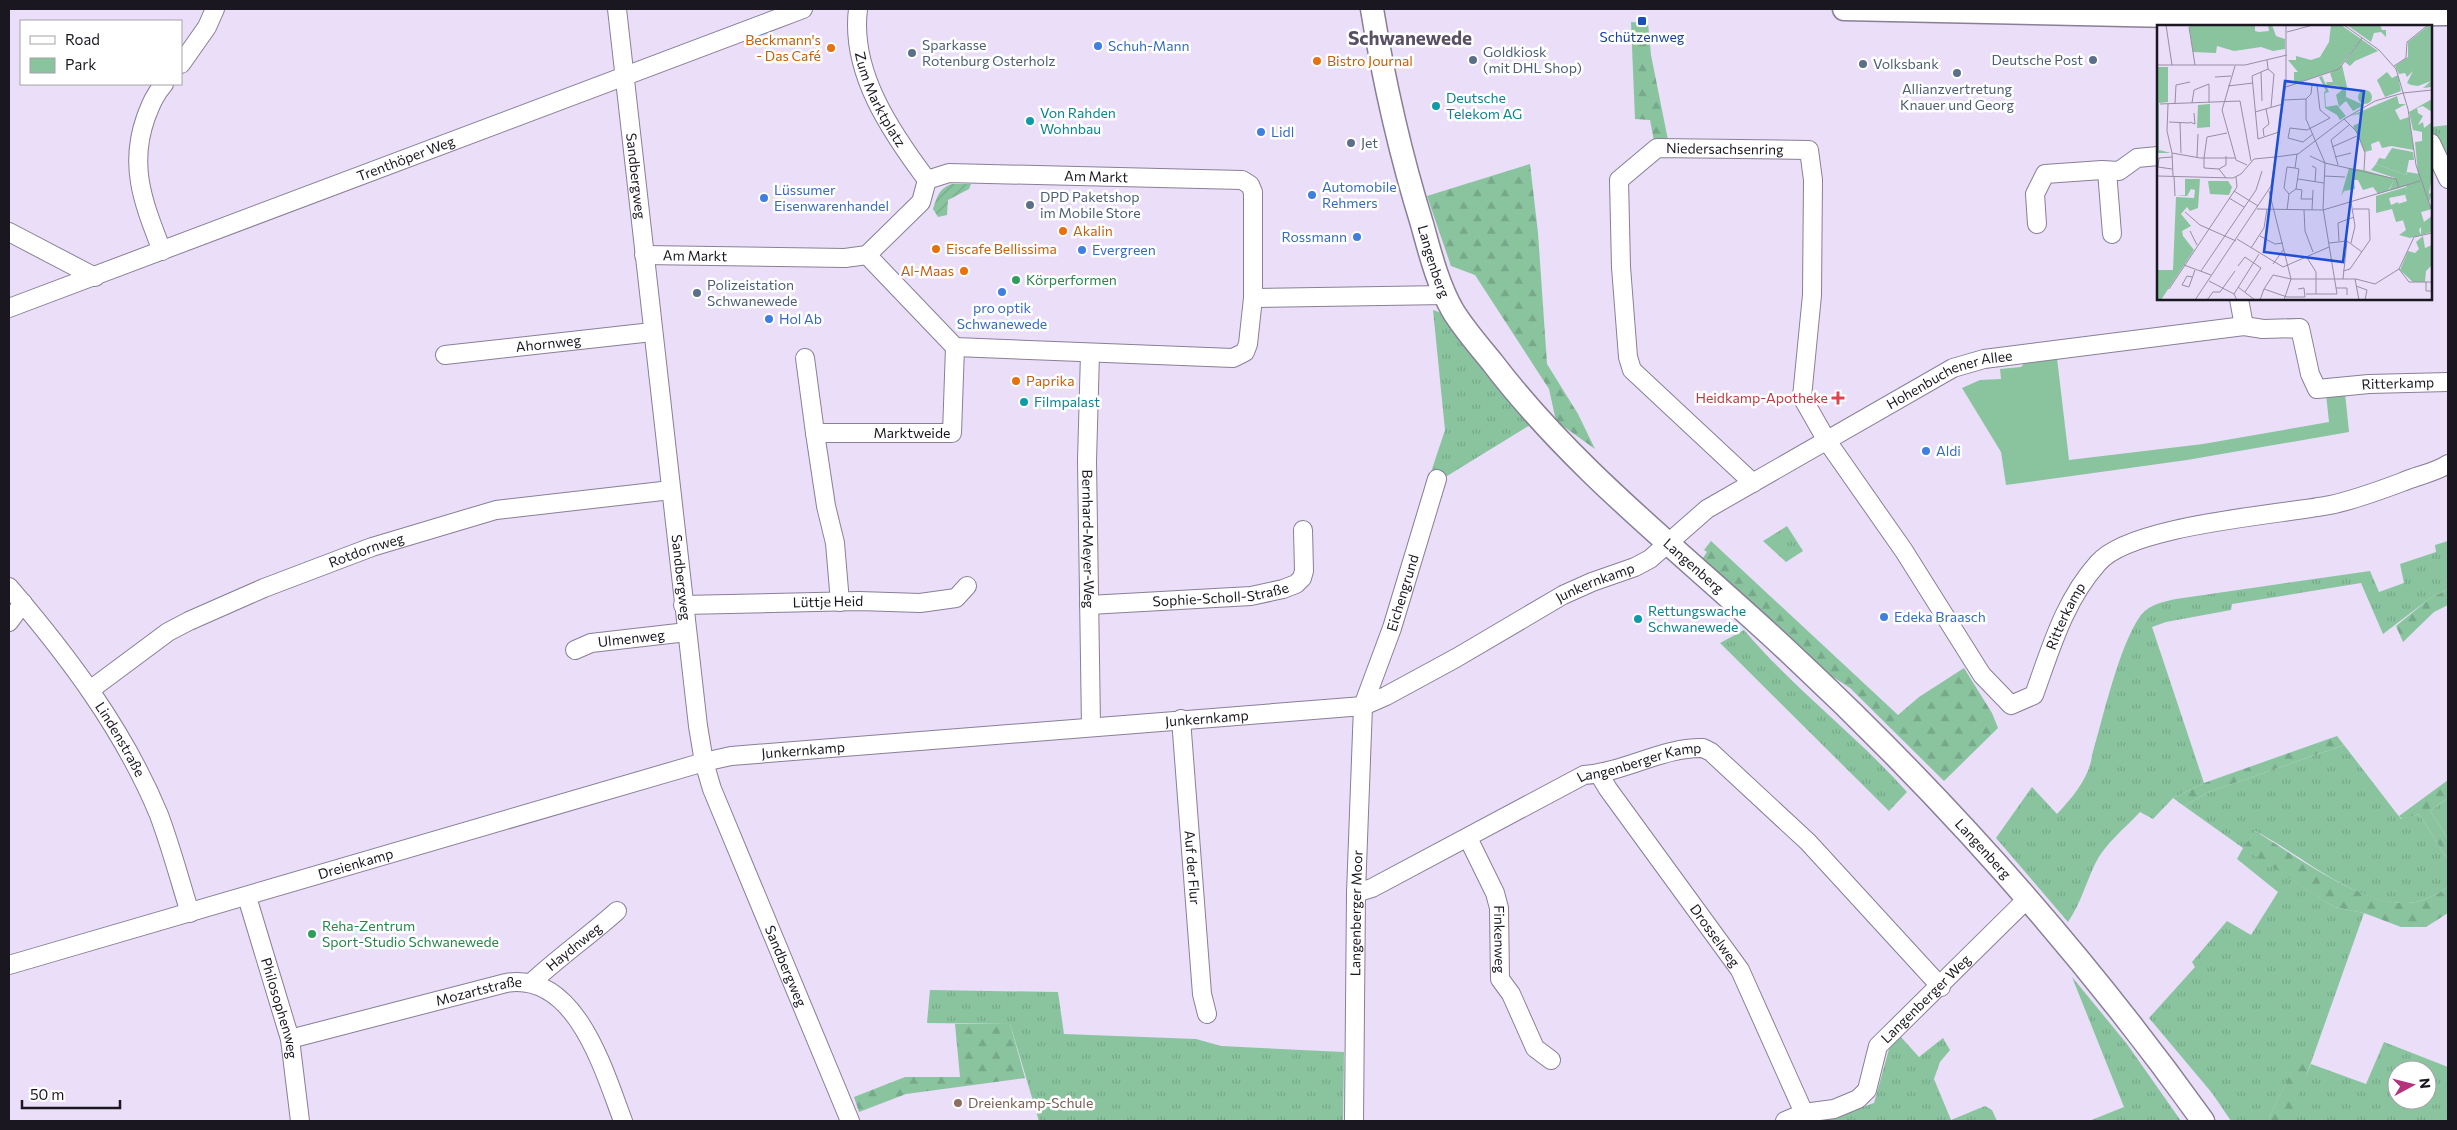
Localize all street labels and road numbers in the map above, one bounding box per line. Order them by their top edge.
street label: Zum Marktplatz [852,50,910,150]
street label: Trenthöper Weg [354,132,457,184]
street label: Sandbergweg [623,132,650,220]
street label: Niedersachsenring [1666,139,1784,158]
street label: Am Markt [1064,167,1129,185]
street label: Langenberg [1415,223,1454,300]
street label: Am Markt [663,246,727,264]
street label: Ahornweg [515,331,582,355]
street label: Hohenbuchener Allee [1883,346,2013,412]
street label: Ritterkamp [2361,373,2434,393]
street label: Marktweide [873,424,950,441]
street label: Bernhard-Meyer-Weg [1079,469,1098,609]
street label: Rotdornweg [326,529,406,571]
street label: Sandbergweg [668,533,695,622]
street label: Langenberg [1660,534,1728,597]
street label: Eichengrund [1382,552,1422,633]
street label: Junkernkamp [1552,559,1637,606]
street label: Sophie-Scholl-Straße [1152,579,1291,609]
street label: Ritterkamp [2042,579,2089,652]
street label: Lüttje Heid [792,592,864,611]
street label: Ulmenweg [597,626,666,650]
street label: Lindenstraße [92,698,149,779]
street label: Junkernkamp [1164,706,1249,730]
street label: Junkernkamp [761,738,845,762]
street label: Langenberger Kamp [1574,739,1702,785]
street label: Langenberg [1952,815,2015,882]
street label: Auf der Flur [1182,830,1204,906]
street label: Dreienkamp [316,844,395,882]
street label: Langenberger Moor [1346,849,1366,976]
street label: Drosselweg [1687,901,1744,970]
street label: Finkenweg [1491,905,1509,974]
street label: Haydnweg [542,919,605,974]
street label: Sandbergweg [762,923,811,1009]
street label: Langenberger Weg [1877,950,1974,1046]
street label: Philosophenweg [258,955,301,1060]
street label: Mozartstraße [434,973,522,1009]

